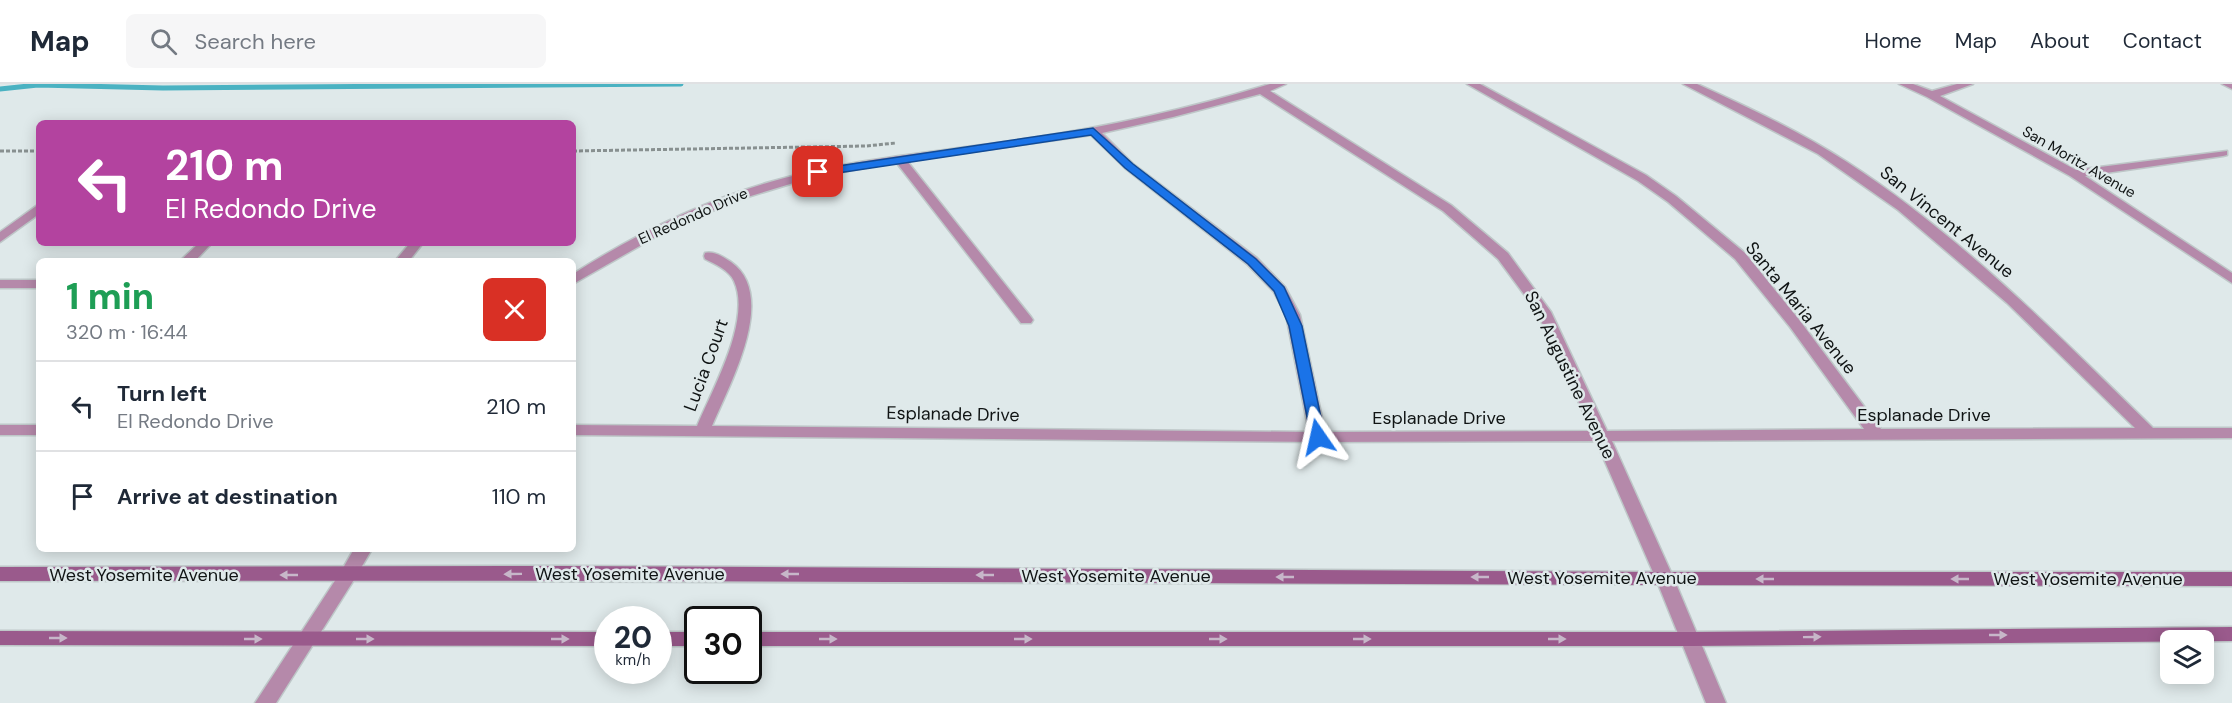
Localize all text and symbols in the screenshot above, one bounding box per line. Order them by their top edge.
search box [126,14,546,68]
text: Map [30,23,90,60]
icon: search [147,25,180,58]
text: Search here [195,27,316,56]
text: Home [1864,27,1922,55]
text: Map [1955,27,1997,55]
text: About [2030,27,2090,55]
text: Contact [2123,27,2202,55]
street label: San Moritz Avenue [2019,121,2139,203]
text: 210 m [165,138,283,193]
icon: left [66,144,144,222]
pin [792,146,843,197]
icon: arrive [801,155,834,188]
street label: San Vincent Avenue [1875,160,2019,284]
street label: El Redondo Drive [635,183,751,249]
text: El Redondo Drive [165,191,377,226]
street label: Santa Maria Avenue [1740,237,1862,379]
text: 1 min [66,273,154,320]
button: close [483,278,546,341]
street label: San Augustine Avenue [1519,287,1621,463]
street label: Lucia Court [678,316,734,414]
text: 320 m · 16:44 [66,319,188,345]
text: Turn left [117,379,207,408]
icon: left [66,390,99,423]
text: 210 m [486,392,546,421]
street label: Esplanade Drive [886,401,1020,427]
street label: Esplanade Drive [1857,403,1991,427]
position arrow [1286,405,1350,469]
street label: Esplanade Drive [1372,406,1506,430]
text: El Redondo Drive [117,408,274,434]
icon: arrive [66,480,99,513]
text: Arrive at destination [117,482,338,511]
text: 110 m [492,482,546,511]
street label: West Yosemite Avenue [535,562,725,586]
street label: West Yosemite Avenue [49,563,239,587]
street label: West Yosemite Avenue [1021,564,1211,588]
street label: West Yosemite Avenue [1507,566,1697,590]
street label: West Yosemite Avenue [1993,567,2183,591]
one-way arrow [504,569,523,579]
one-way arrow [781,569,800,579]
one-way arrow [280,570,299,580]
one-way arrow [976,570,995,580]
one-way arrow [1276,572,1295,581]
one-way arrow [1471,572,1490,582]
one-way arrow [1755,574,1774,584]
one-way arrow [1950,574,1969,584]
speed limit sign: 30 [684,606,762,684]
text: 20 [614,618,652,657]
one-way arrow [1989,630,2008,640]
map controls [2160,630,2214,684]
button: layers [2160,630,2214,684]
one-way arrow [1803,632,1822,642]
one-way arrow [49,633,68,643]
one-way arrow [244,634,263,644]
one-way arrow [356,634,375,644]
one-way arrow [551,634,570,644]
one-way arrow [818,634,837,644]
one-way arrow [1013,634,1032,644]
one-way arrow [1208,634,1227,644]
one-way arrow [1352,634,1371,644]
one-way arrow [1547,634,1566,644]
text: km/h [615,650,651,670]

